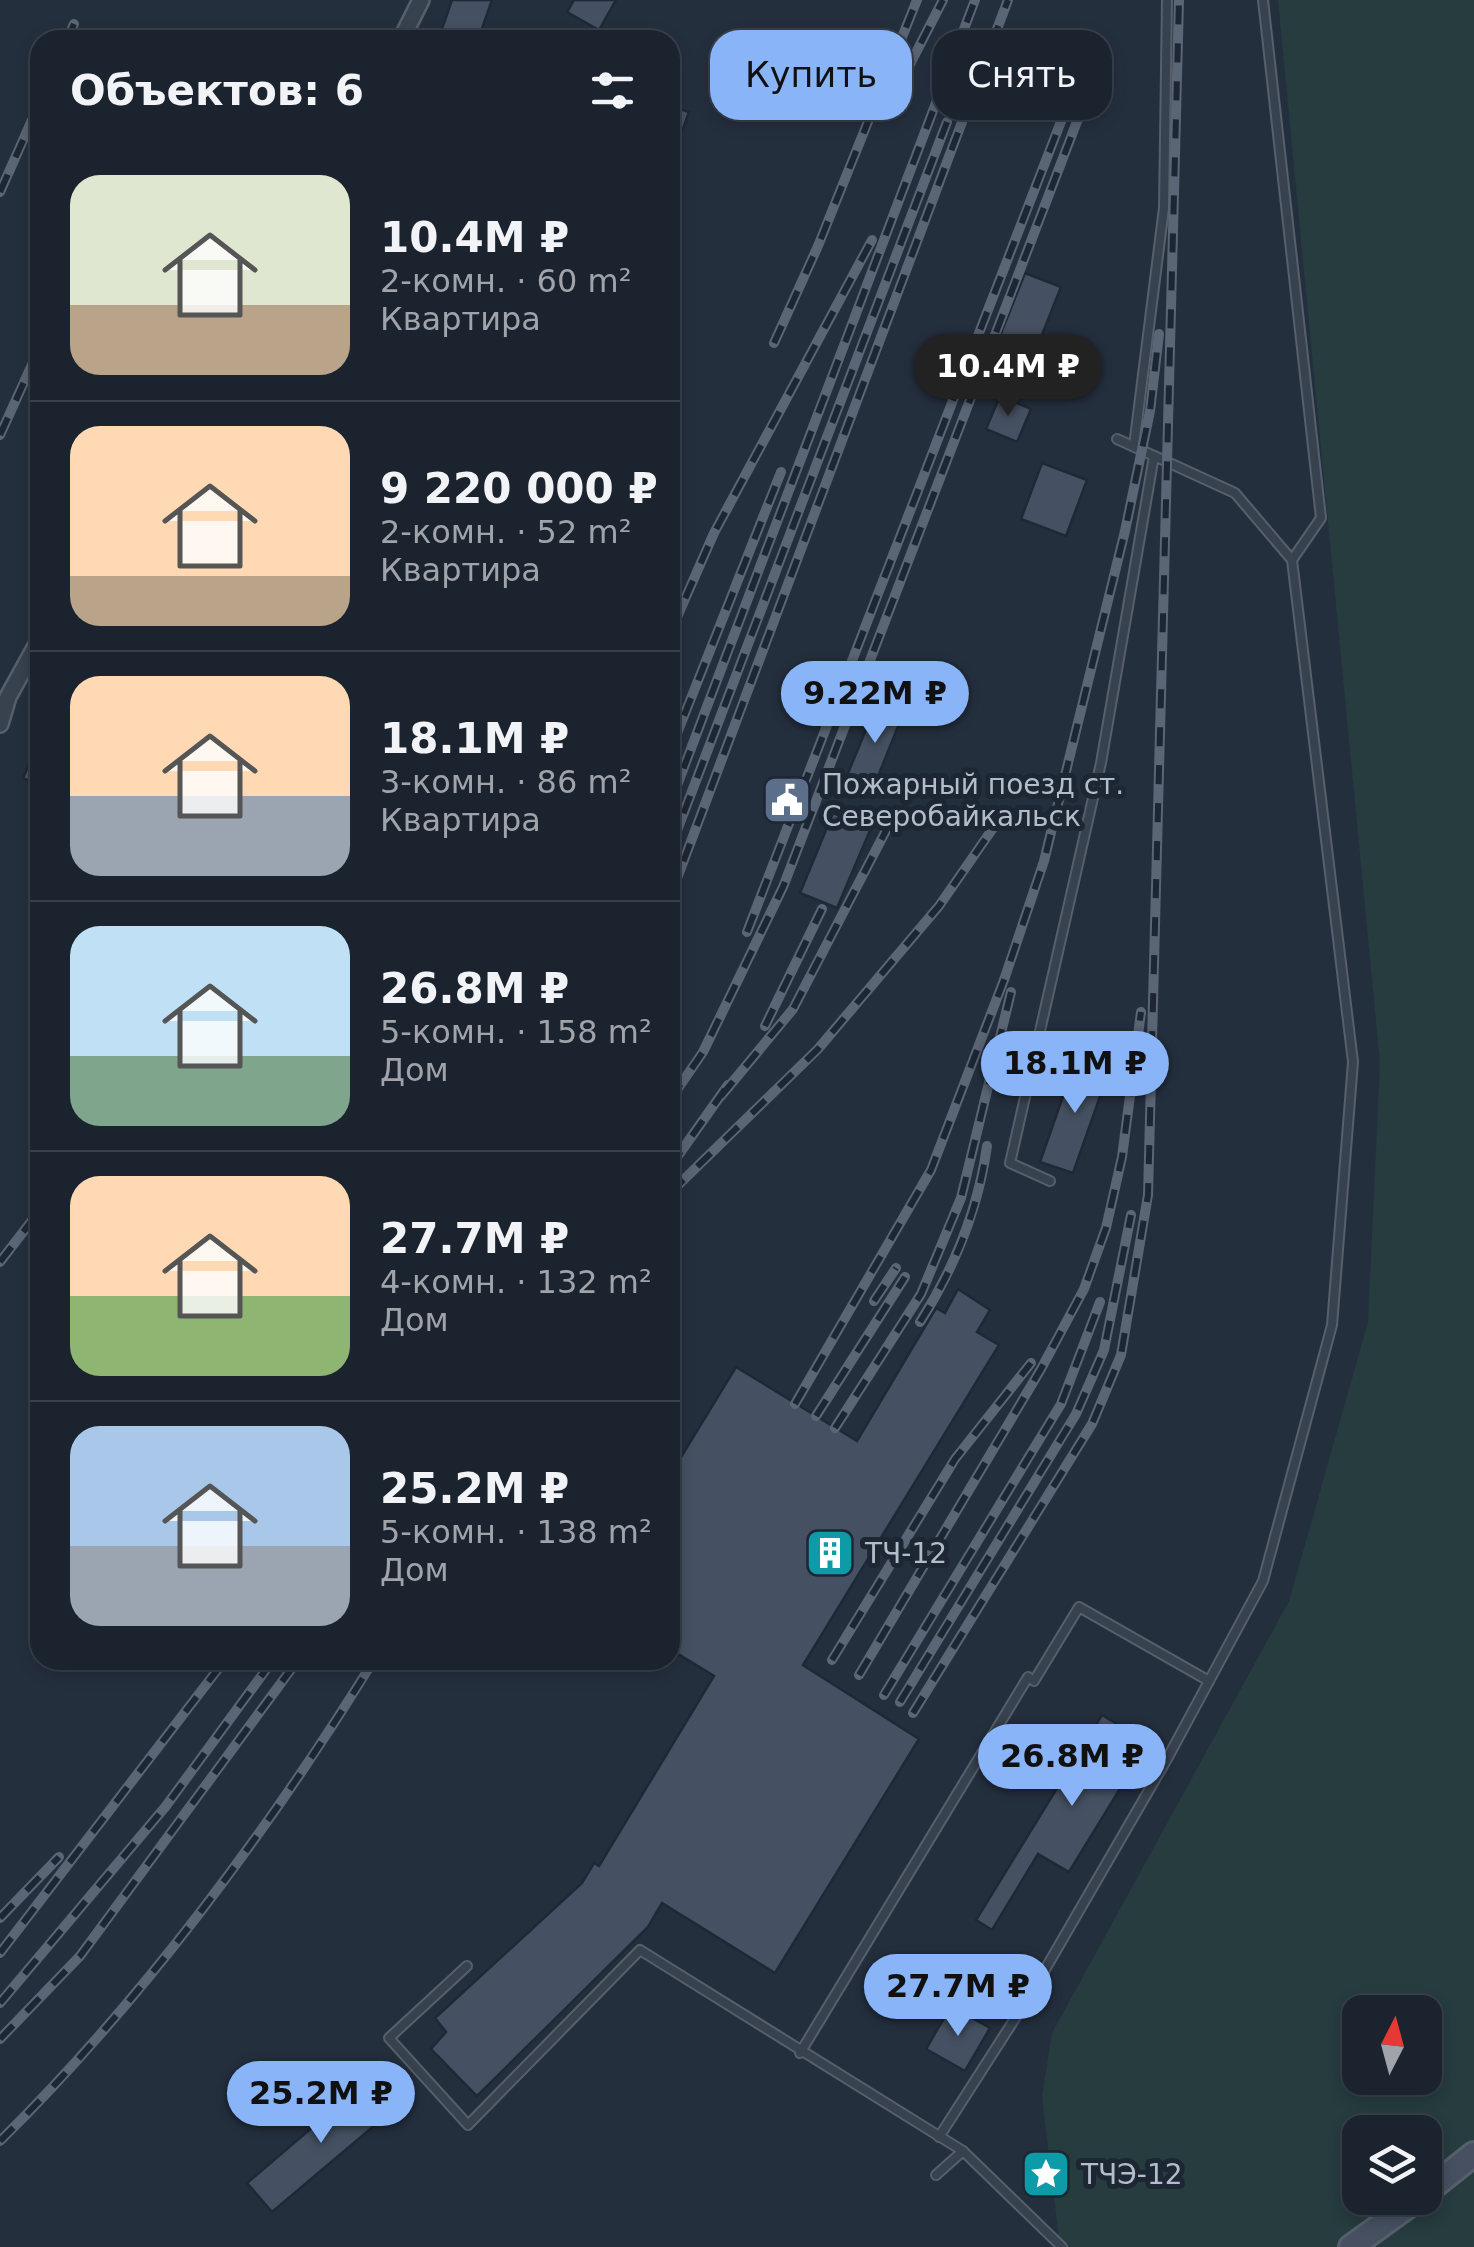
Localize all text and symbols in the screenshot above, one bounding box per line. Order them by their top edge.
chip: Купить [710,30,912,120]
chip: Снять [932,30,1112,120]
icon: filters [585,63,640,118]
text: Объектов: 6 [70,66,364,115]
text: 10.4M ₽ [380,213,569,262]
icon: home [150,215,270,335]
text: 2-комн. · 60 m² [380,262,631,300]
text: Квартира [380,300,541,338]
pin: 10.4M ₽ [916,334,1100,419]
text: 10.4M ₽ [936,347,1080,385]
text: 9 220 000 ₽ [380,464,658,513]
icon: home [150,466,270,586]
text: 2-комн. · 52 m² [380,513,631,551]
text: Квартира [380,551,541,589]
pin: 9.22M ₽ [783,661,967,746]
text: 9.22M ₽ [803,674,947,712]
text: 18.1M ₽ [380,714,569,763]
icon: home [150,716,270,836]
text: 3-комн. · 86 m² [380,763,631,801]
place label: Пожарный поезд ст. Северобайкальск [822,768,1124,833]
public building icon: Пожарный поезд ст. Северобайкальск [761,774,813,826]
text: Квартира [380,801,541,839]
text: 26.8M ₽ [380,964,569,1013]
icon: home [150,966,270,1086]
text: 5-комн. · 158 m² [380,1013,652,1051]
pin: 18.1M ₽ [983,1031,1167,1116]
text: 18.1M ₽ [1003,1044,1147,1082]
text: Дом [380,1051,449,1089]
text: 27.7M ₽ [380,1214,569,1263]
icon: home [150,1216,270,1336]
text: 4-комн. · 132 m² [380,1263,652,1301]
text: Дом [380,1301,449,1339]
text: 25.2M ₽ [380,1464,569,1513]
icon: home [150,1466,270,1586]
text: 5-комн. · 138 m² [380,1513,652,1551]
building icon: ТЧ-12 [804,1527,856,1579]
place label: ТЧ-12 [864,1537,947,1570]
text: Дом [380,1551,449,1589]
pin: 26.8M ₽ [980,1724,1164,1809]
text: 26.8M ₽ [1000,1737,1144,1775]
pin: 27.7M ₽ [866,1954,1050,2039]
text: 27.7M ₽ [886,1967,1030,2005]
north arrow [1342,1995,1442,2095]
map controls [1342,1995,1442,2215]
pin: 25.2M ₽ [229,2061,413,2146]
text: 25.2M ₽ [249,2074,393,2112]
button: layers [1342,2115,1442,2215]
place icon: ТЧЭ-12 [1020,2148,1072,2200]
place label: ТЧЭ-12 [1080,2158,1183,2191]

